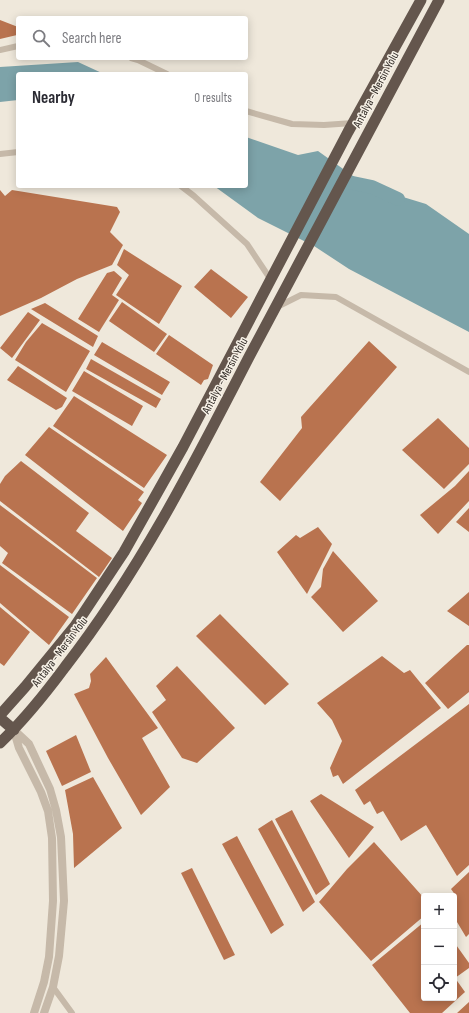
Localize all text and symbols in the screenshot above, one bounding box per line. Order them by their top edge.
search box [16,16,248,60]
icon: search [30,27,52,49]
text: Search here [62,29,122,48]
street label: Antalya - Mersin Yolu [349,49,402,131]
text: Nearby [32,88,75,108]
text: 0 results [194,90,232,106]
street label: Antalya - Mersin Yolu [198,335,251,417]
street label: Antalya - Mersin Yolu [28,614,91,691]
map controls [421,893,457,1001]
button: + [421,893,457,929]
button: − [421,929,457,965]
button: locate [421,965,457,1001]

